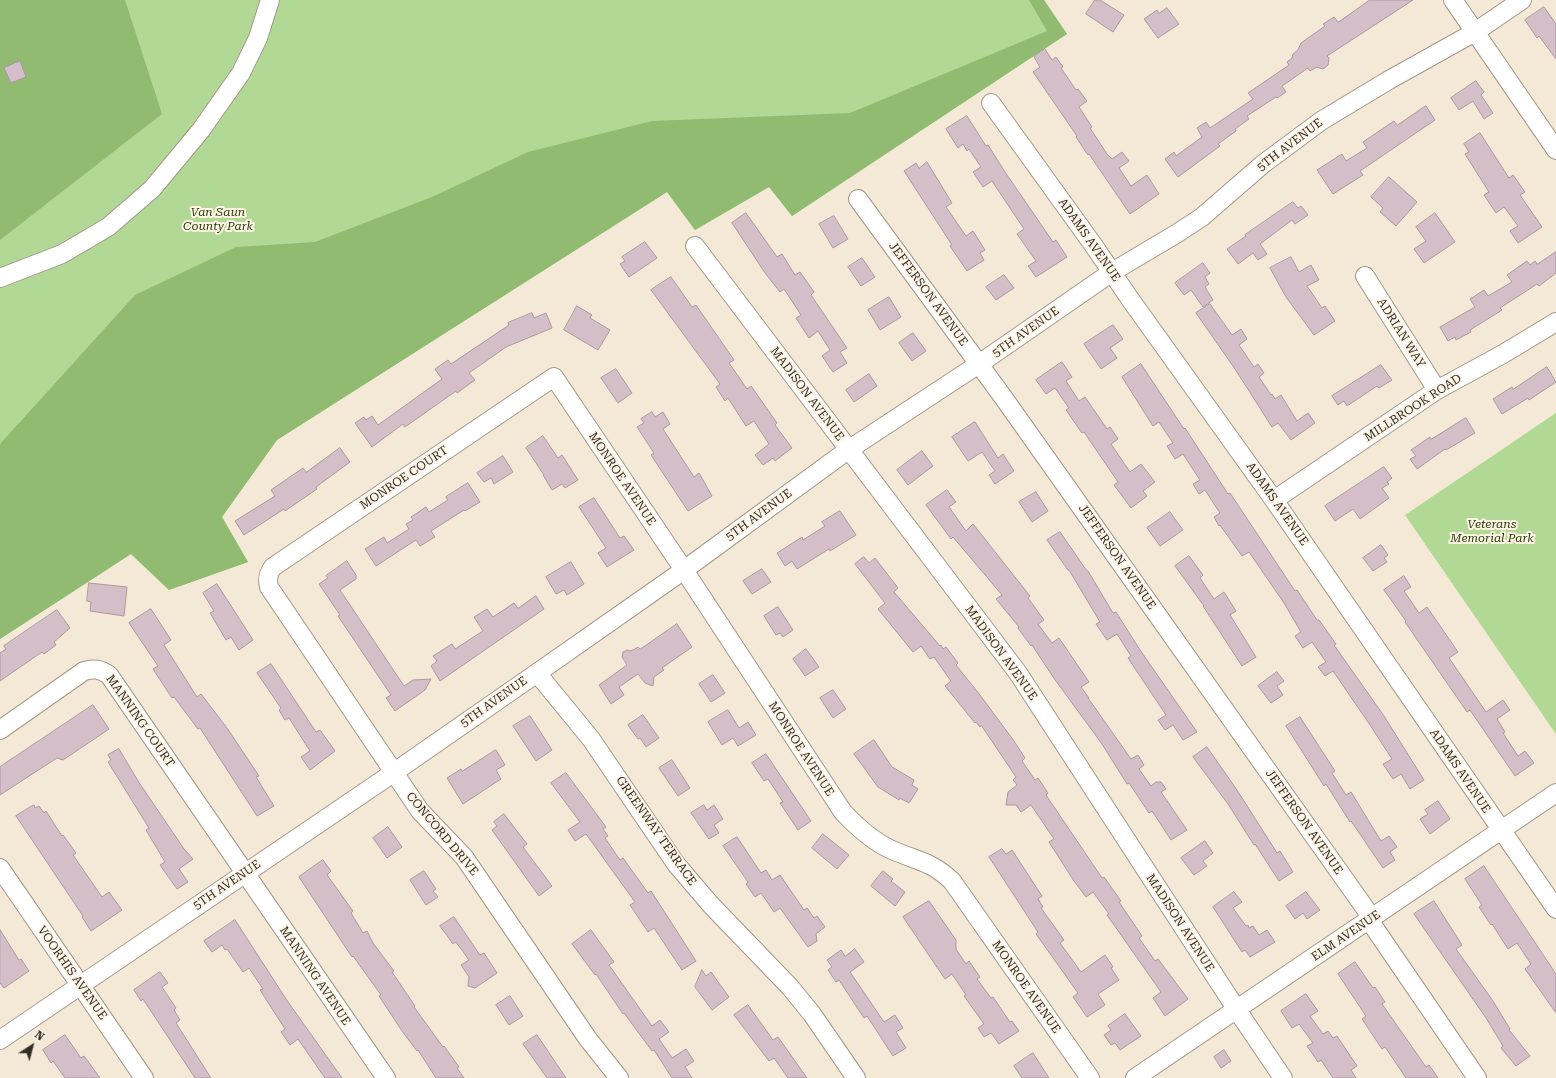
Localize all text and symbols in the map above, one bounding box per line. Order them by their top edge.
street label: 5TH AVENUE [1254,116,1326,174]
street label: ADAMS AVENUE [1055,196,1123,284]
park label: Van Saun County Park [183,205,253,233]
street label: JEFFERSON AVENUE [885,239,971,349]
street label: ADRIAN WAY [1374,296,1428,370]
street label: 5TH AVENUE [990,304,1062,360]
street label: MADISON AVENUE [767,344,847,444]
street label: MILLBROOK ROAD [1362,371,1464,445]
street label: MONROE AVENUE [585,429,659,529]
street label: MONROE COURT [357,443,451,513]
street label: ADAMS AVENUE [1243,460,1311,548]
street label: 5TH AVENUE [723,486,795,544]
street label: JEFFERSON AVENUE [1075,502,1159,612]
park label: Veterans Memorial Park [1450,517,1534,545]
street label: MADISON AVENUE [962,603,1040,703]
street label: MANNING COURT [103,672,177,770]
street label: 5TH AVENUE [458,674,530,730]
street label: MONROE AVENUE [765,699,837,799]
street label: ADAMS AVENUE [1426,726,1494,816]
street label: JEFFERSON AVENUE [1262,767,1346,877]
street label: GREENWAY TERRACE [613,774,699,888]
street label: CONCORD DRIVE [403,789,481,879]
street label: 5TH AVENUE [190,857,264,913]
street label: MADISON AVENUE [1143,871,1217,975]
street label: ELM AVENUE [1309,908,1383,964]
street label: VOORHIS AVENUE [34,923,110,1023]
street label: MANNING AVENUE [277,924,353,1028]
street label: MONROE AVENUE [989,938,1063,1036]
north arrow [12,1026,52,1066]
text: N [32,1028,47,1044]

